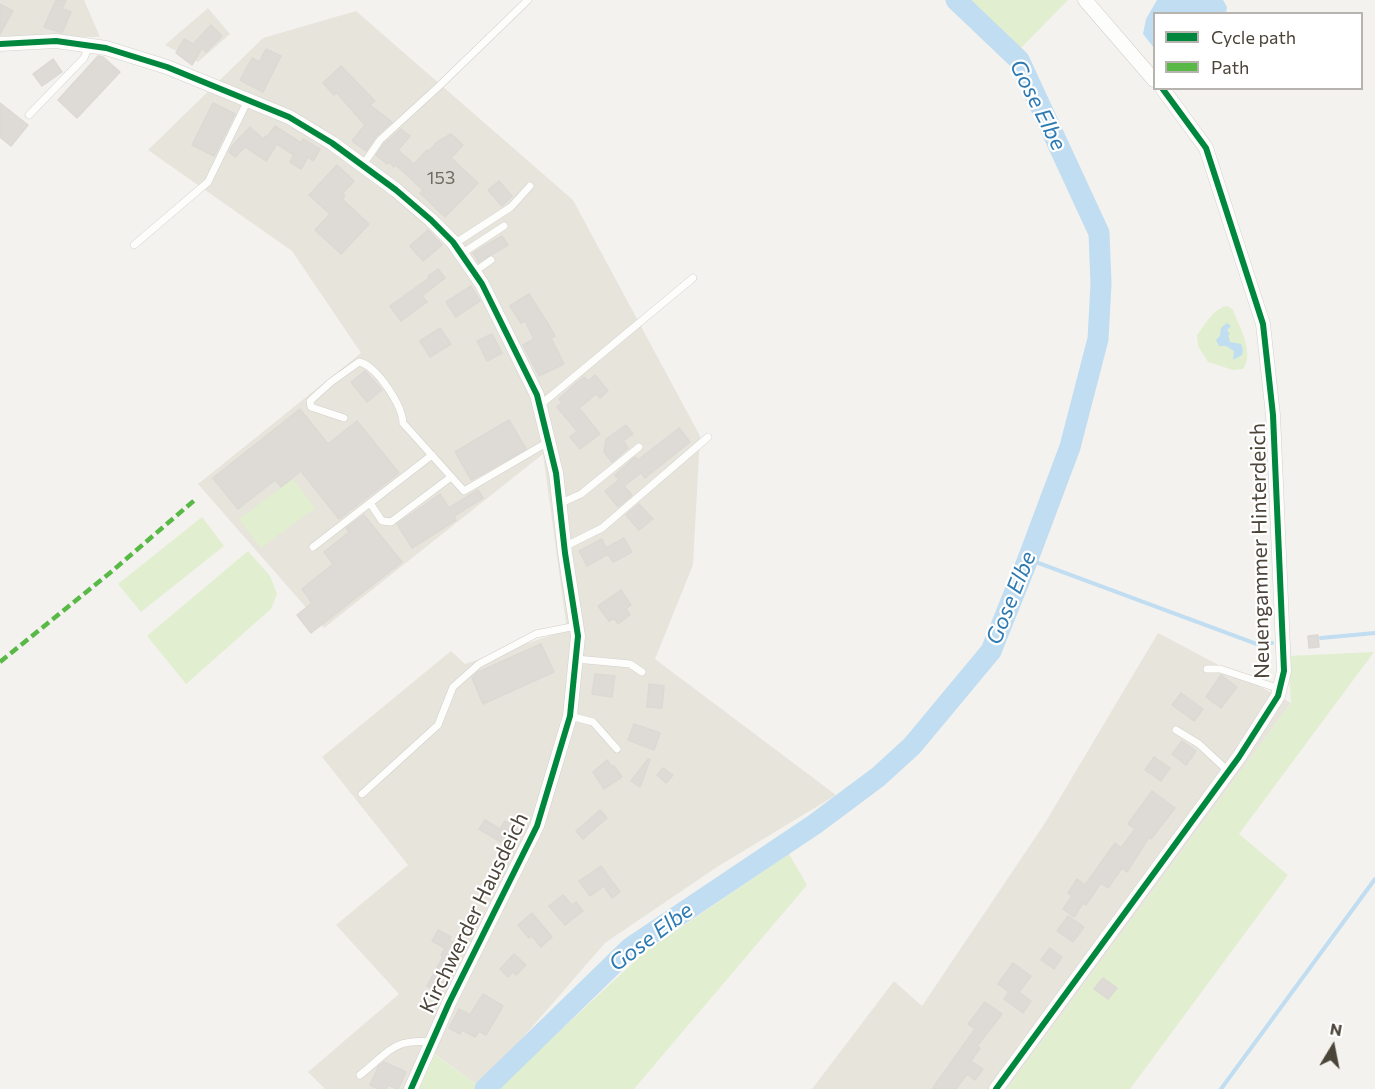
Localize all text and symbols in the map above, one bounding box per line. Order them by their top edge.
legend [1153,12,1363,90]
text: Cycle path [1211,26,1296,48]
water label: Gose Elbe [1004,55,1072,155]
text: Path [1211,56,1249,78]
house number: 153 [427,167,455,189]
street label: Neuengammer Hinterdeich [1245,423,1275,679]
water label: Gose Elbe [980,548,1042,648]
street label: Kirchwerder Hausdeich [414,809,534,1017]
water label: Gose Elbe [604,897,698,977]
north arrow [1303,1017,1363,1077]
text: N [1329,1018,1344,1039]

